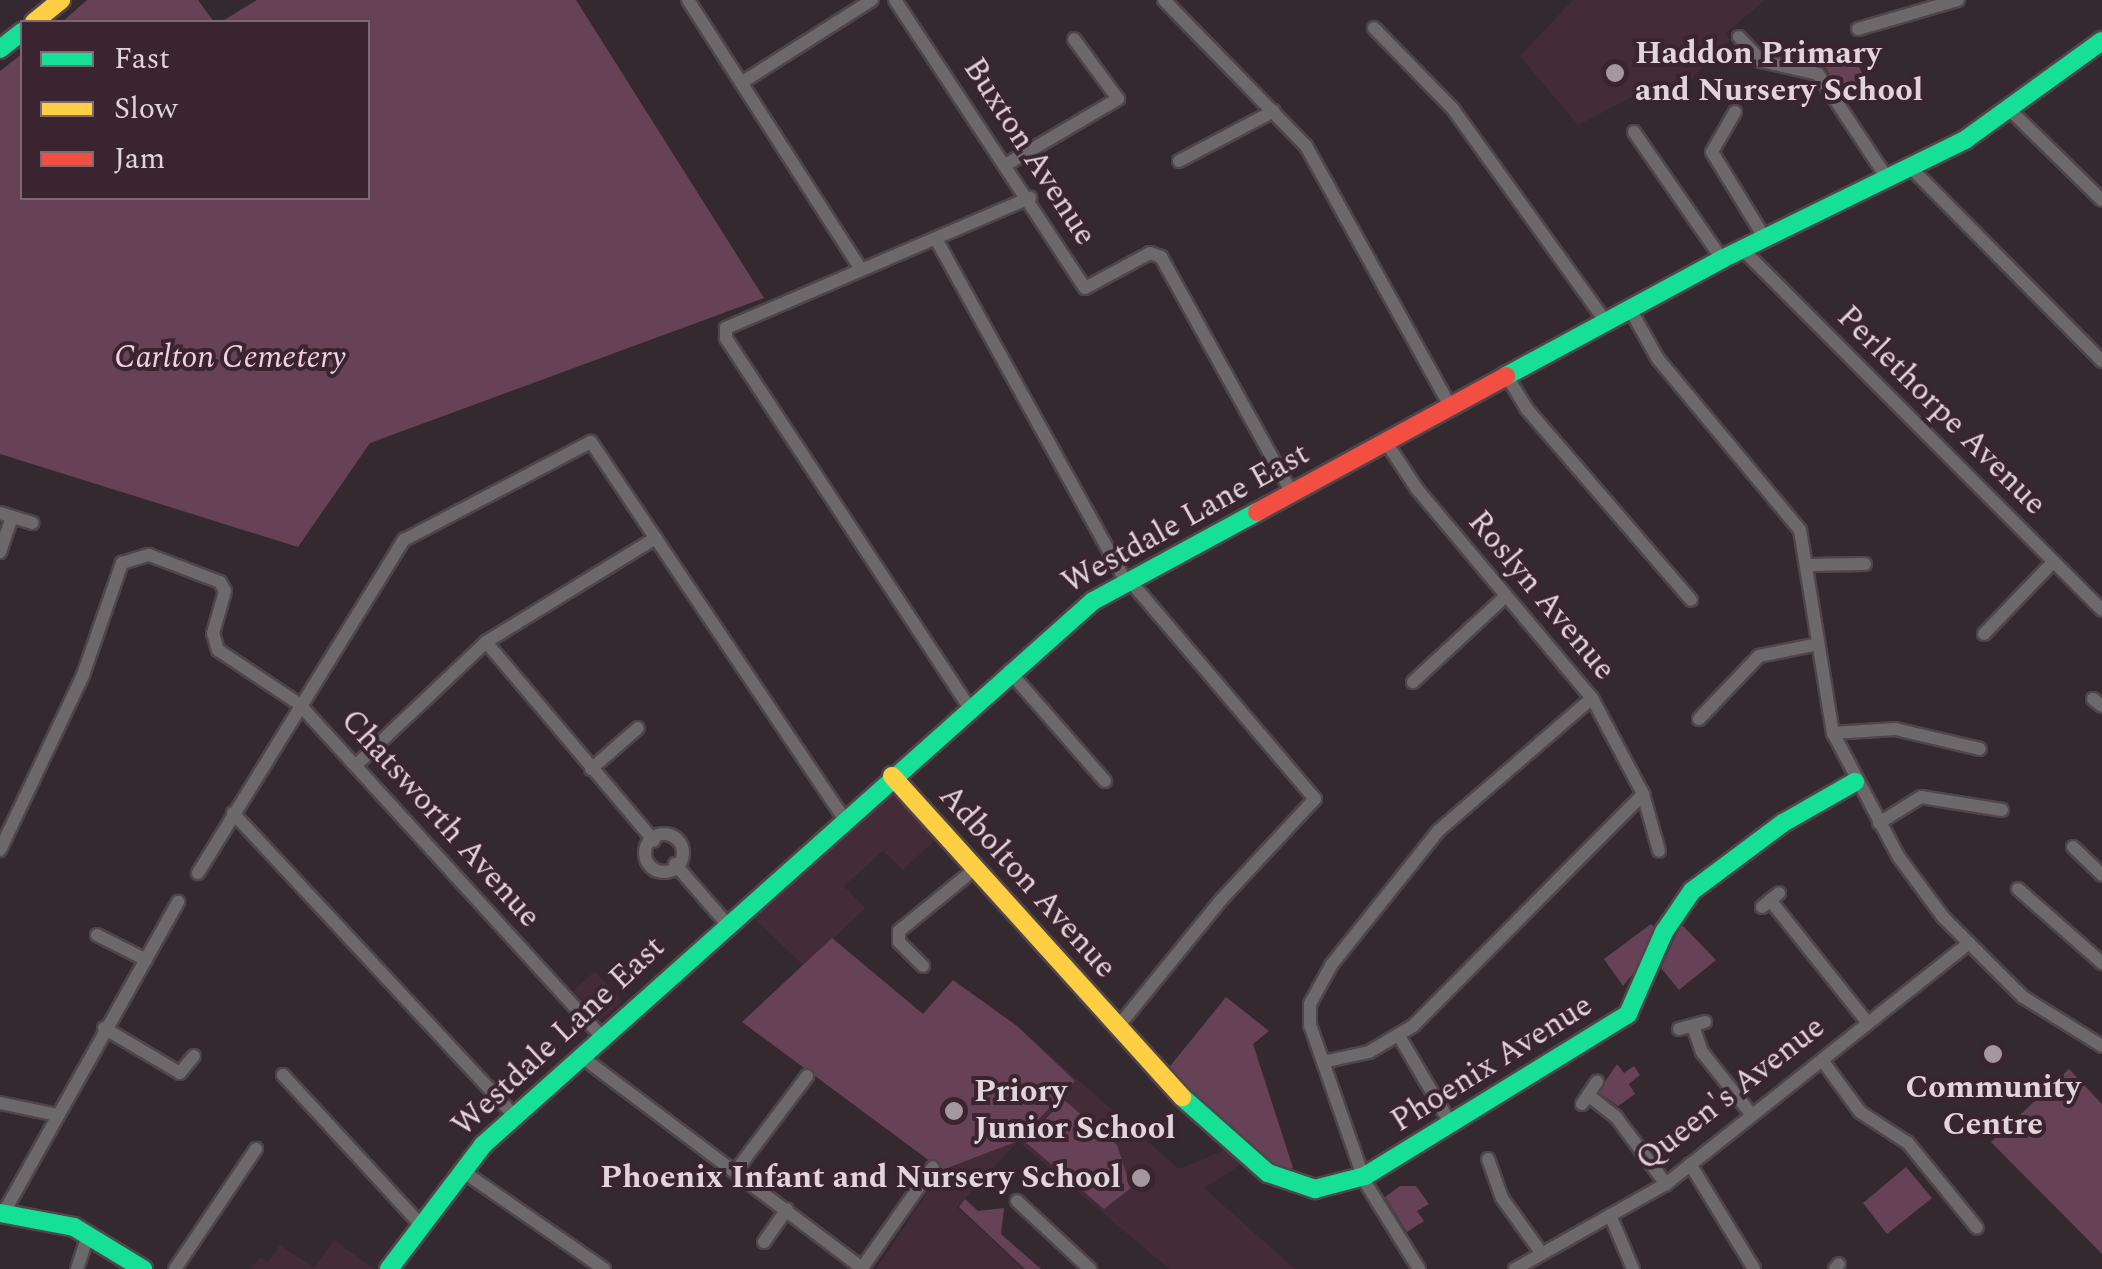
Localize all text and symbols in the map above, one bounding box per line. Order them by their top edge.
legend [20,20,370,200]
text: Fast [114,36,170,82]
place label: Haddon Primary and Nursery School [1635,36,1923,111]
street label: Buxton Avenue [954,51,1104,253]
marker: Haddon Primary and Nursery School [1604,62,1626,84]
text: Slow [114,86,178,132]
text: Jam [114,136,165,182]
street label: Perlethorpe Avenue [1828,298,2054,524]
park label: Carlton Cemetery [114,339,346,377]
street label: Westdale Lane East [1056,435,1316,603]
street label: Roslyn Avenue [1459,503,1623,689]
street label: Chatsworth Avenue [332,702,548,936]
street label: Adbolton Avenue [930,777,1124,987]
street label: Westdale Lane East [445,929,673,1145]
street label: Phoenix Avenue [1384,987,1600,1141]
street label: Queen's Avenue [1629,1008,1833,1180]
marker: Community Centre [1982,1043,2004,1065]
place label: Community Centre [1906,1070,2080,1145]
place label: Priory Junior School [974,1074,1176,1149]
marker: Priory Junior School [943,1100,965,1122]
place label: Phoenix Infant and Nursery School [600,1159,1121,1197]
marker: Phoenix Infant and Nursery School [1130,1167,1152,1189]

